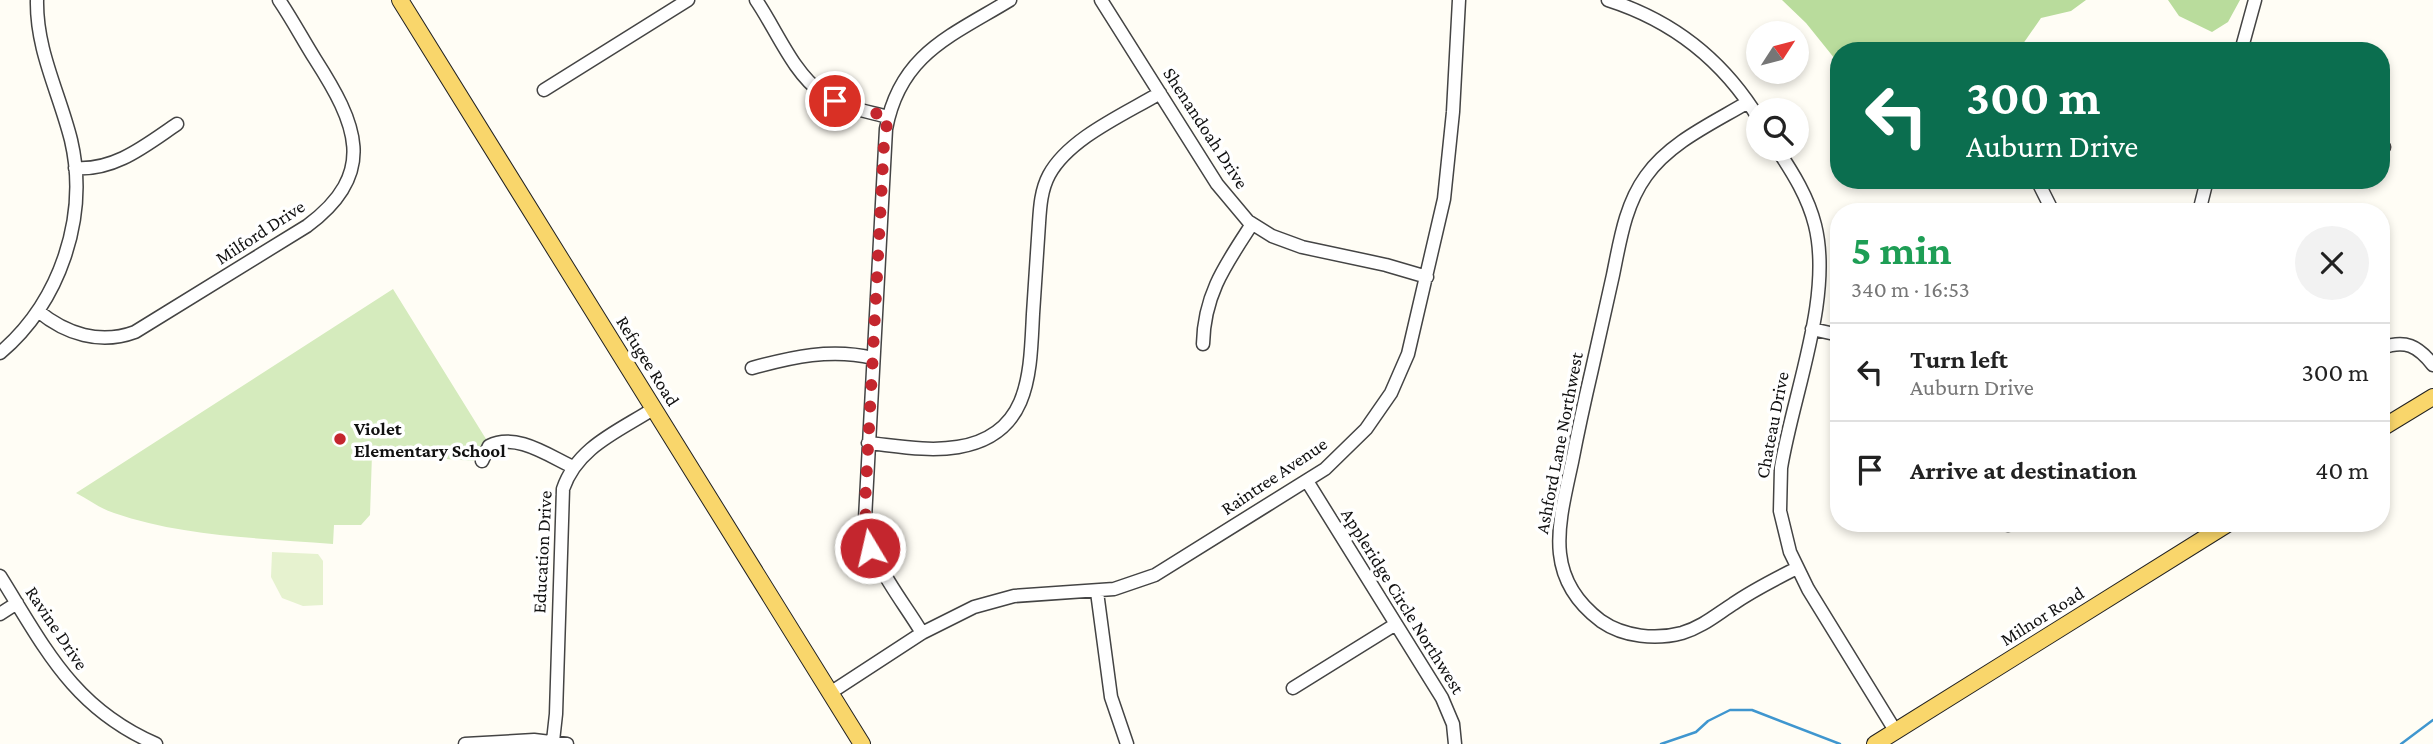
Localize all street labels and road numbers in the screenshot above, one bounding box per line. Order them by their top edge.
street label: Shenandoah Drive [1159,64,1253,192]
street label: Milford Drive [212,195,308,269]
street label: Refugee Road [612,312,684,410]
street label: Ashford Lane Northwest [1531,350,1587,536]
street label: Chateau Drive [1751,370,1793,480]
street label: Raintree Avenue [1217,433,1331,519]
street label: Education Drive [528,490,556,614]
street label: Appleridge Circle Northwest [1337,504,1469,698]
street label: Ravine Drive [21,582,93,674]
street label: Milnor Road [1996,582,2088,650]

